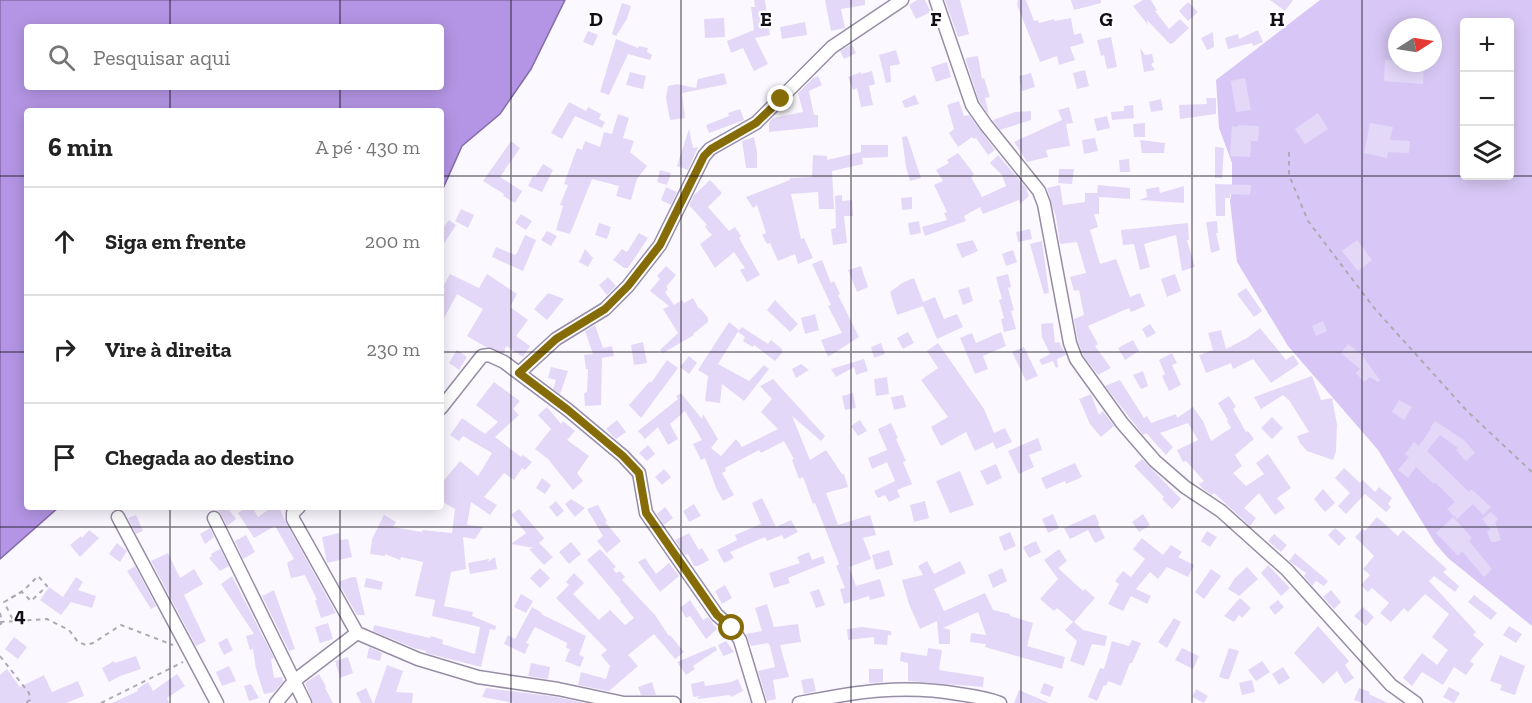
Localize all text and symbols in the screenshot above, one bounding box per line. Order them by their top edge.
text: D [589,7,603,31]
text: E [760,7,772,31]
text: F [930,7,942,31]
text: G [1099,7,1113,31]
text: H [1269,7,1285,31]
north arrow [1388,18,1442,72]
map controls [1460,18,1514,180]
button: + [1460,18,1514,72]
search box [24,24,444,90]
icon: search [45,41,78,74]
text: Pesquisar aqui [93,44,230,71]
button: − [1460,72,1514,126]
route end [767,85,793,111]
button: layers [1460,126,1514,180]
text: 6 min [48,131,113,163]
text: A pé · 430 m [315,135,420,159]
icon: ahead [48,225,81,258]
text: Siga em frente [105,228,246,255]
text: 200 m [365,229,420,253]
icon: right [48,333,81,366]
text: Vire à direita [105,336,232,363]
text: 230 m [367,337,420,361]
icon: arrive [48,441,81,474]
text: Chegada ao destino [105,444,294,471]
text: 4 [14,603,26,627]
route start [718,614,744,640]

